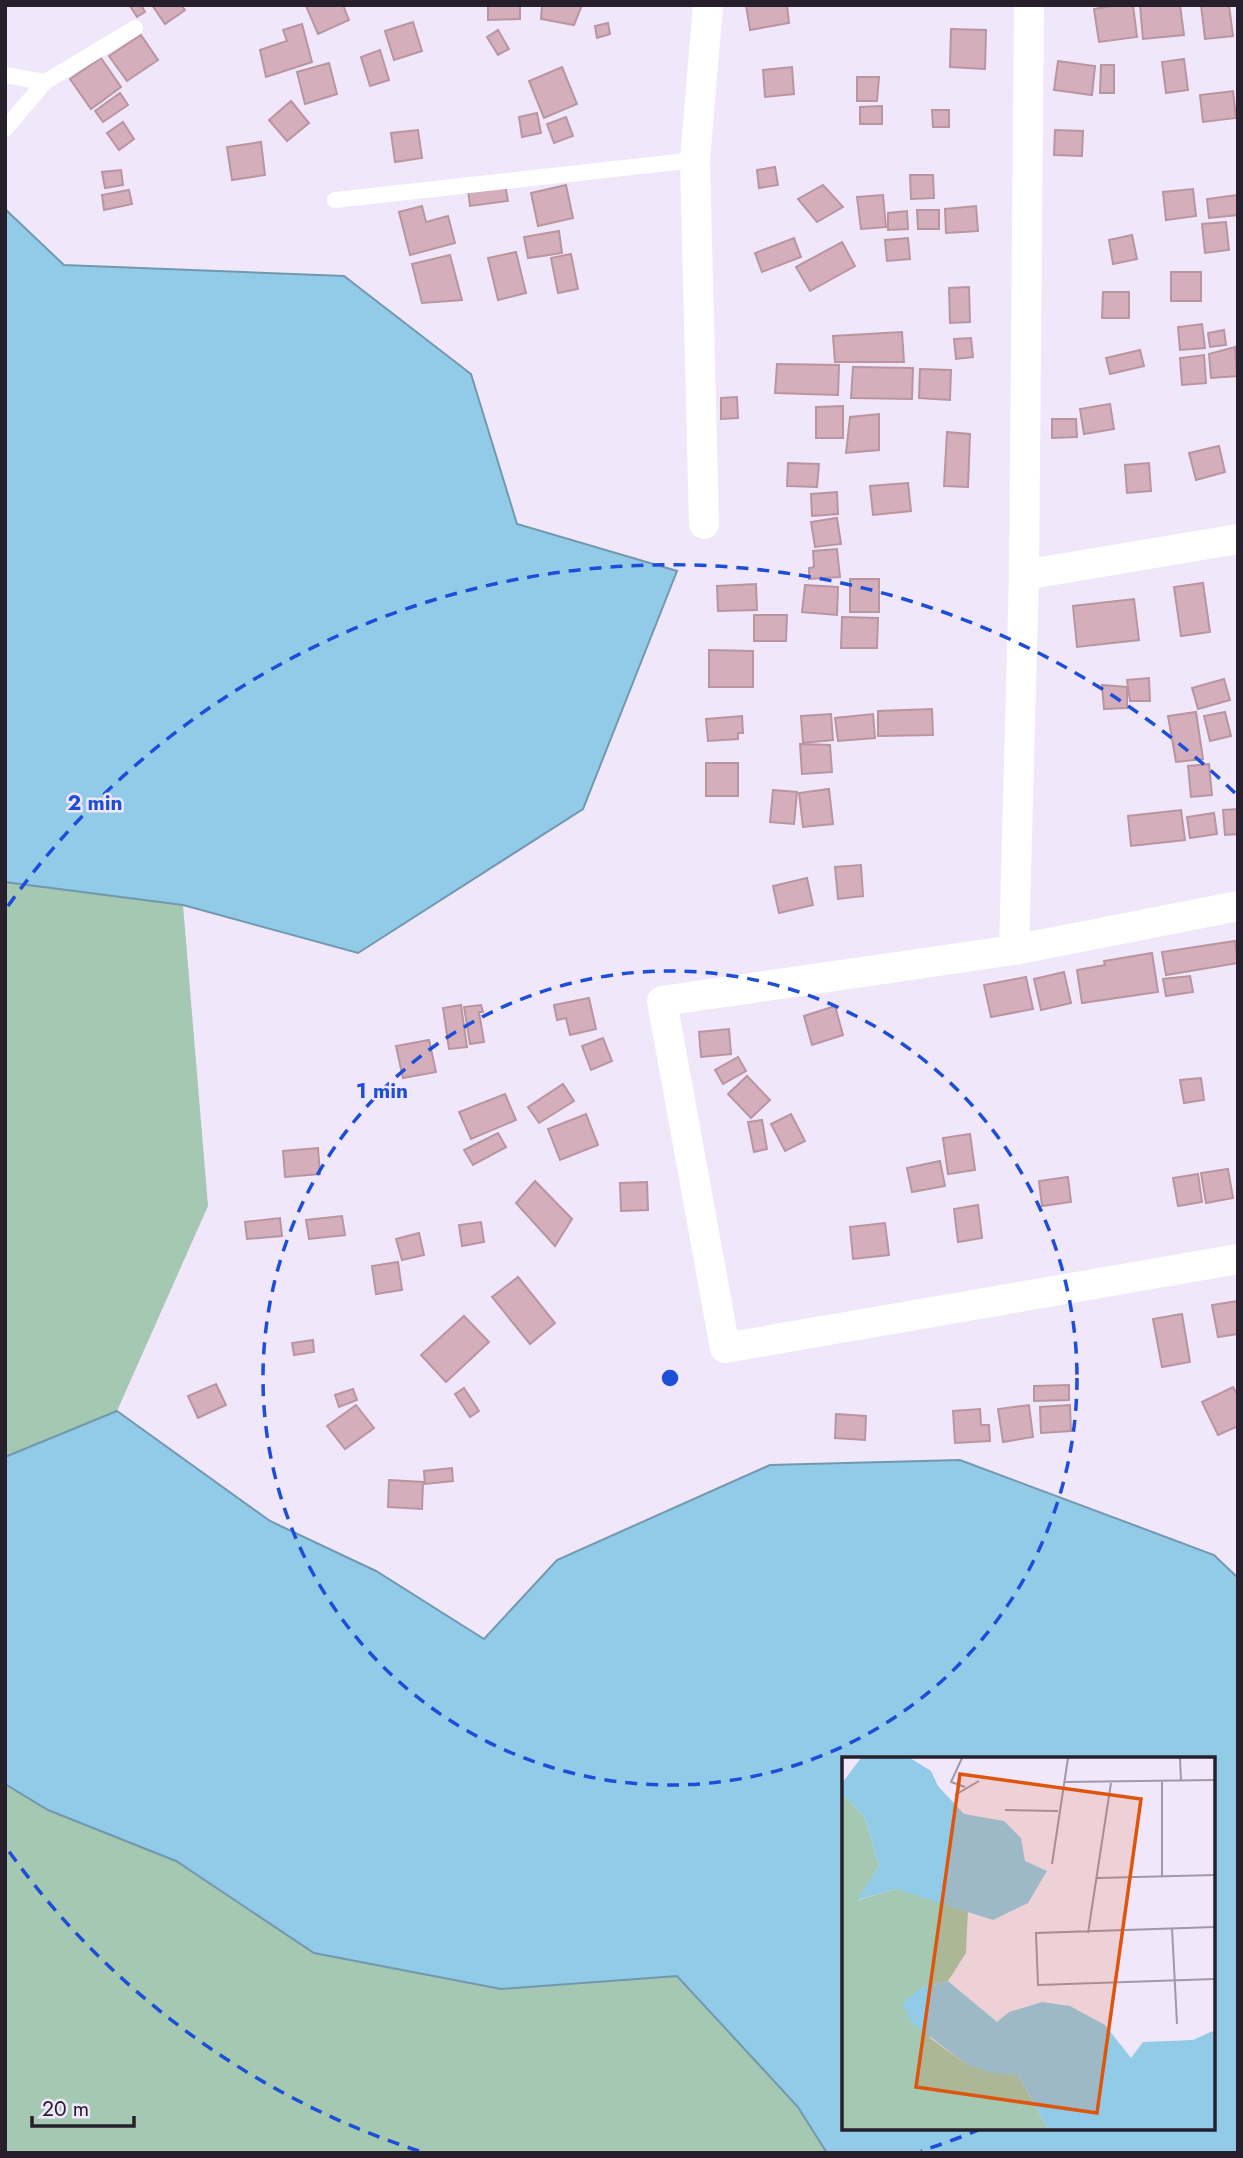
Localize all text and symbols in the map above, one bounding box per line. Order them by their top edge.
text: 2 min [67,788,123,818]
text: 1 min [356,1076,408,1106]
centre of rings [658,1366,682,1390]
inset map [842,1757,1215,2130]
scale bar [32,2084,133,2128]
text: 20 m [42,2094,89,2124]

